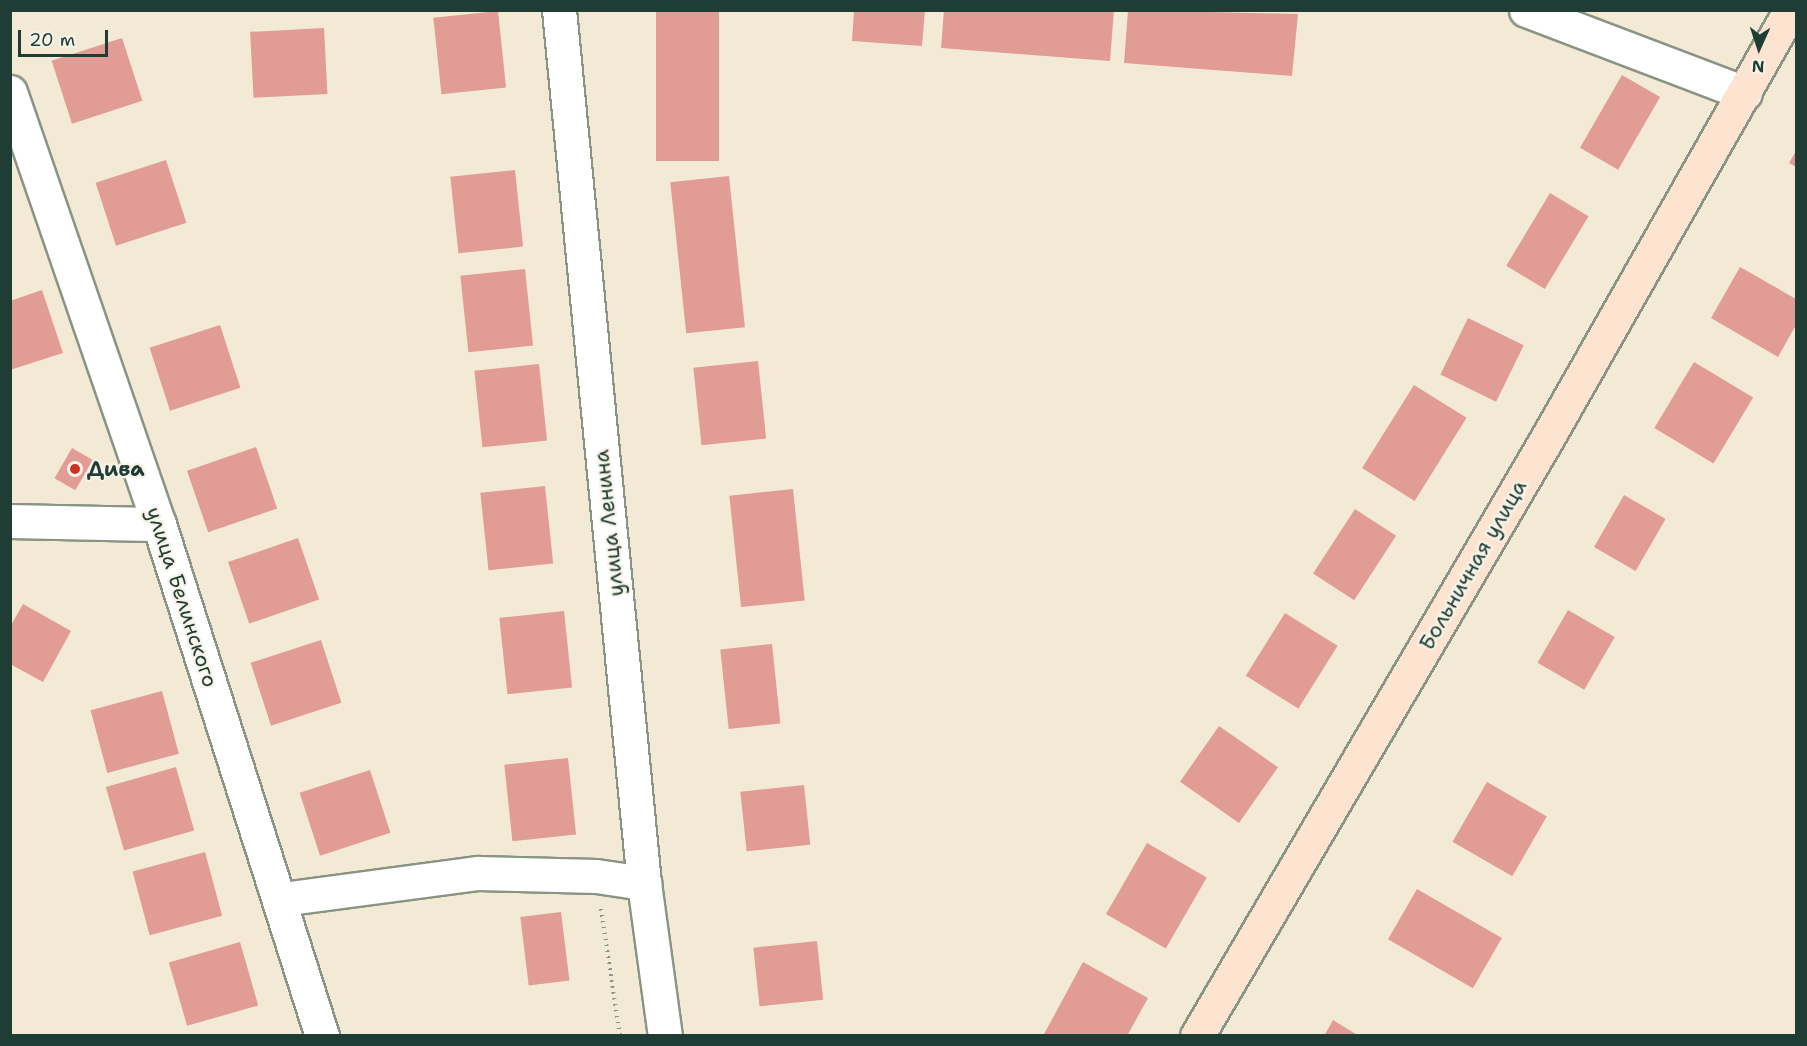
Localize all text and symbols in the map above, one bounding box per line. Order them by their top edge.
scale bar [21,18,111,56]
north arrow [1729,18,1789,78]
text: 20 m [29,28,75,52]
text: N [1751,56,1765,77]
street label: улица Ленина [589,448,629,598]
place label: Дива [87,456,145,482]
marker: Дива [68,462,82,476]
street label: Больничная улица [1414,475,1532,655]
street label: улица Белинского [141,504,223,690]

